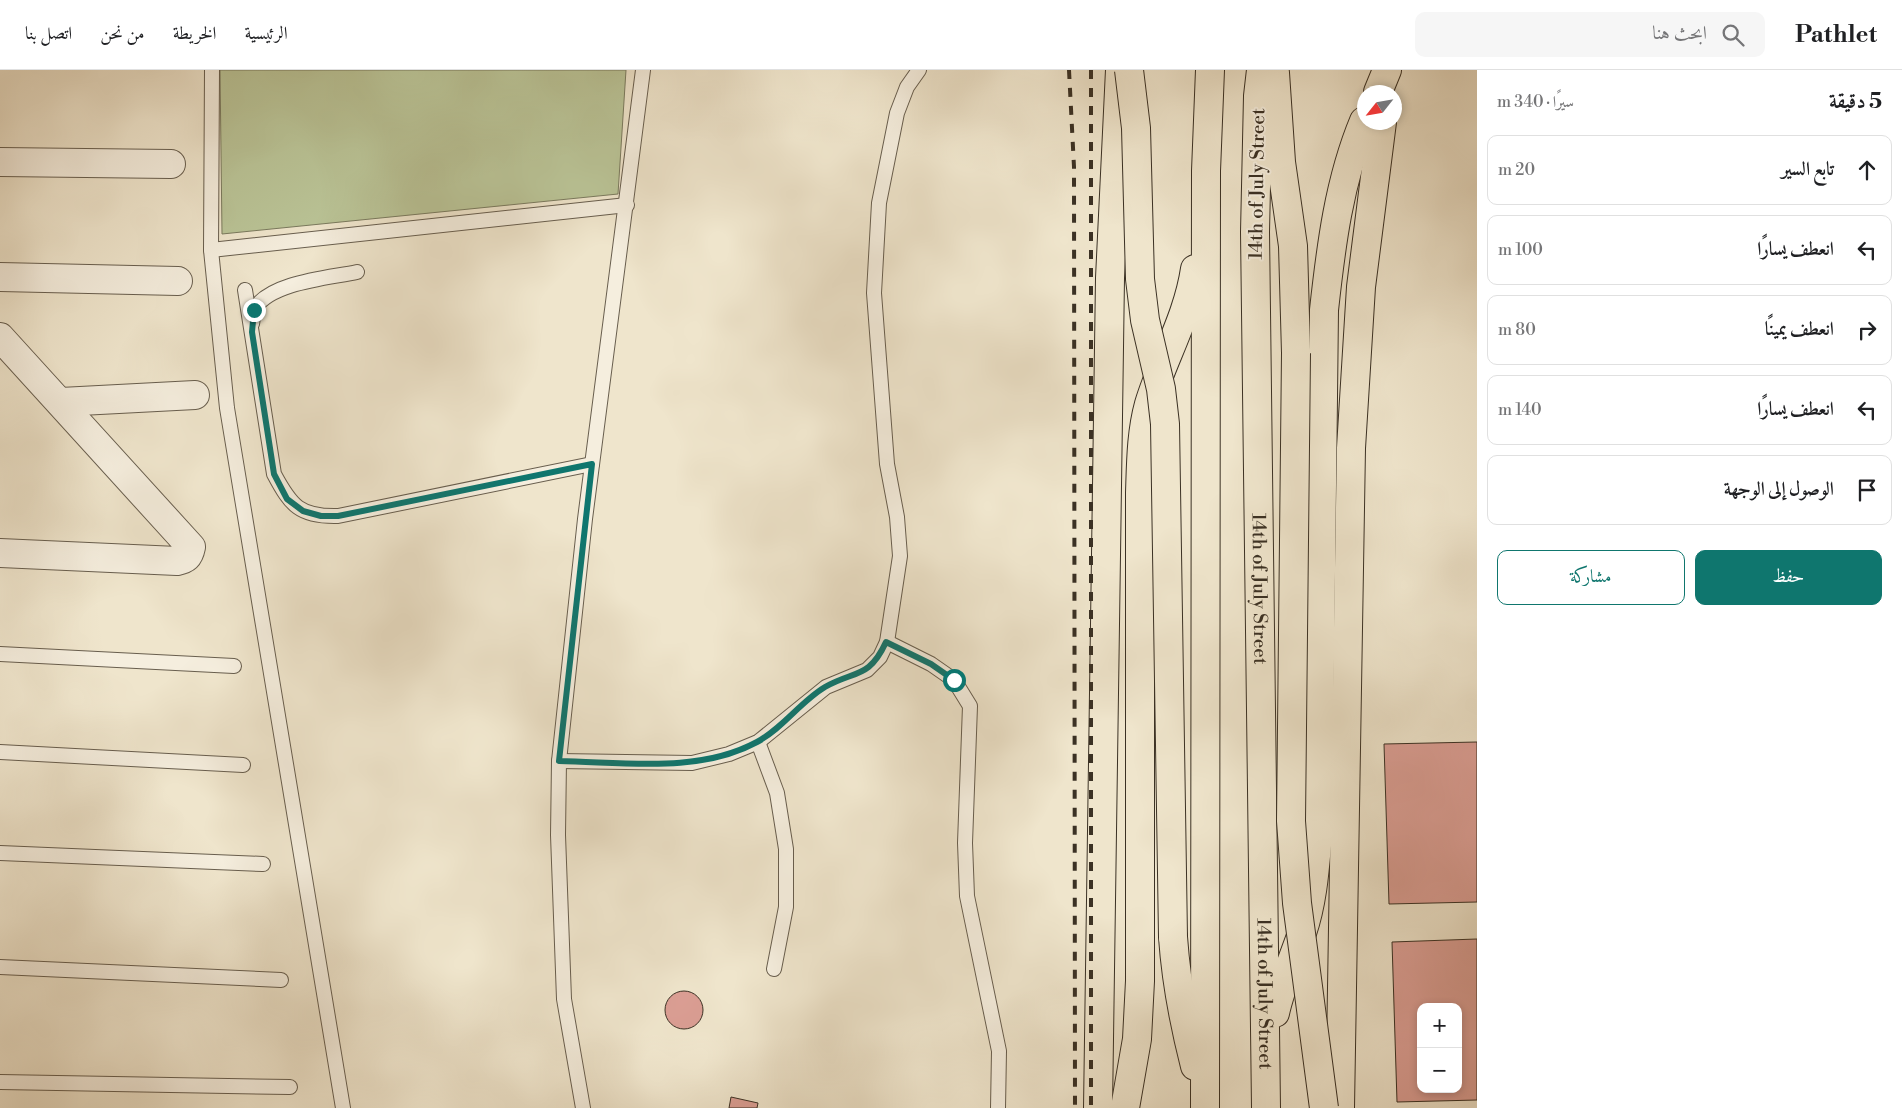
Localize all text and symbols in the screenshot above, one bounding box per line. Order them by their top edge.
search box [1415,12,1765,57]
text: Pathlet [1795,20,1877,50]
text: ابحث هنا [1652,21,1707,45]
icon: search [1719,21,1747,49]
text: اتصل بنا [25,22,72,45]
text: من نحن [100,22,145,45]
text: الخريطة [173,22,216,45]
text: الرئيسية [244,22,288,45]
north arrow [1357,85,1402,130]
text: 5 دقيقة [1829,89,1882,115]
text: سيرًا · 340 m [1497,92,1574,112]
street label: 14th of July Street [1244,108,1270,260]
icon: ahead [1853,156,1881,184]
text: تابع السير [1781,157,1834,181]
text: 20 m [1498,160,1535,180]
icon: left [1853,236,1881,264]
text: انعطف يسارًا [1757,237,1834,261]
text: 100 m [1498,240,1543,260]
route end [243,299,266,322]
icon: right [1853,316,1881,344]
text: انعطف يمينًا [1765,317,1834,341]
text: 80 m [1498,320,1536,340]
icon: left [1853,396,1881,424]
text: انعطف يسارًا [1757,397,1834,421]
text: 140 m [1498,400,1542,420]
icon: arrive [1853,476,1881,504]
text: الوصول إلى الوجهة [1724,477,1834,501]
street label: 14th of July Street [1247,513,1272,665]
button: مشاركة [1497,550,1685,605]
button: حفظ [1695,550,1882,605]
route start [943,669,966,692]
street label: 14th of July Street [1252,918,1278,1070]
map controls [1417,1003,1462,1093]
button: + [1417,1003,1462,1048]
button: − [1417,1048,1462,1093]

